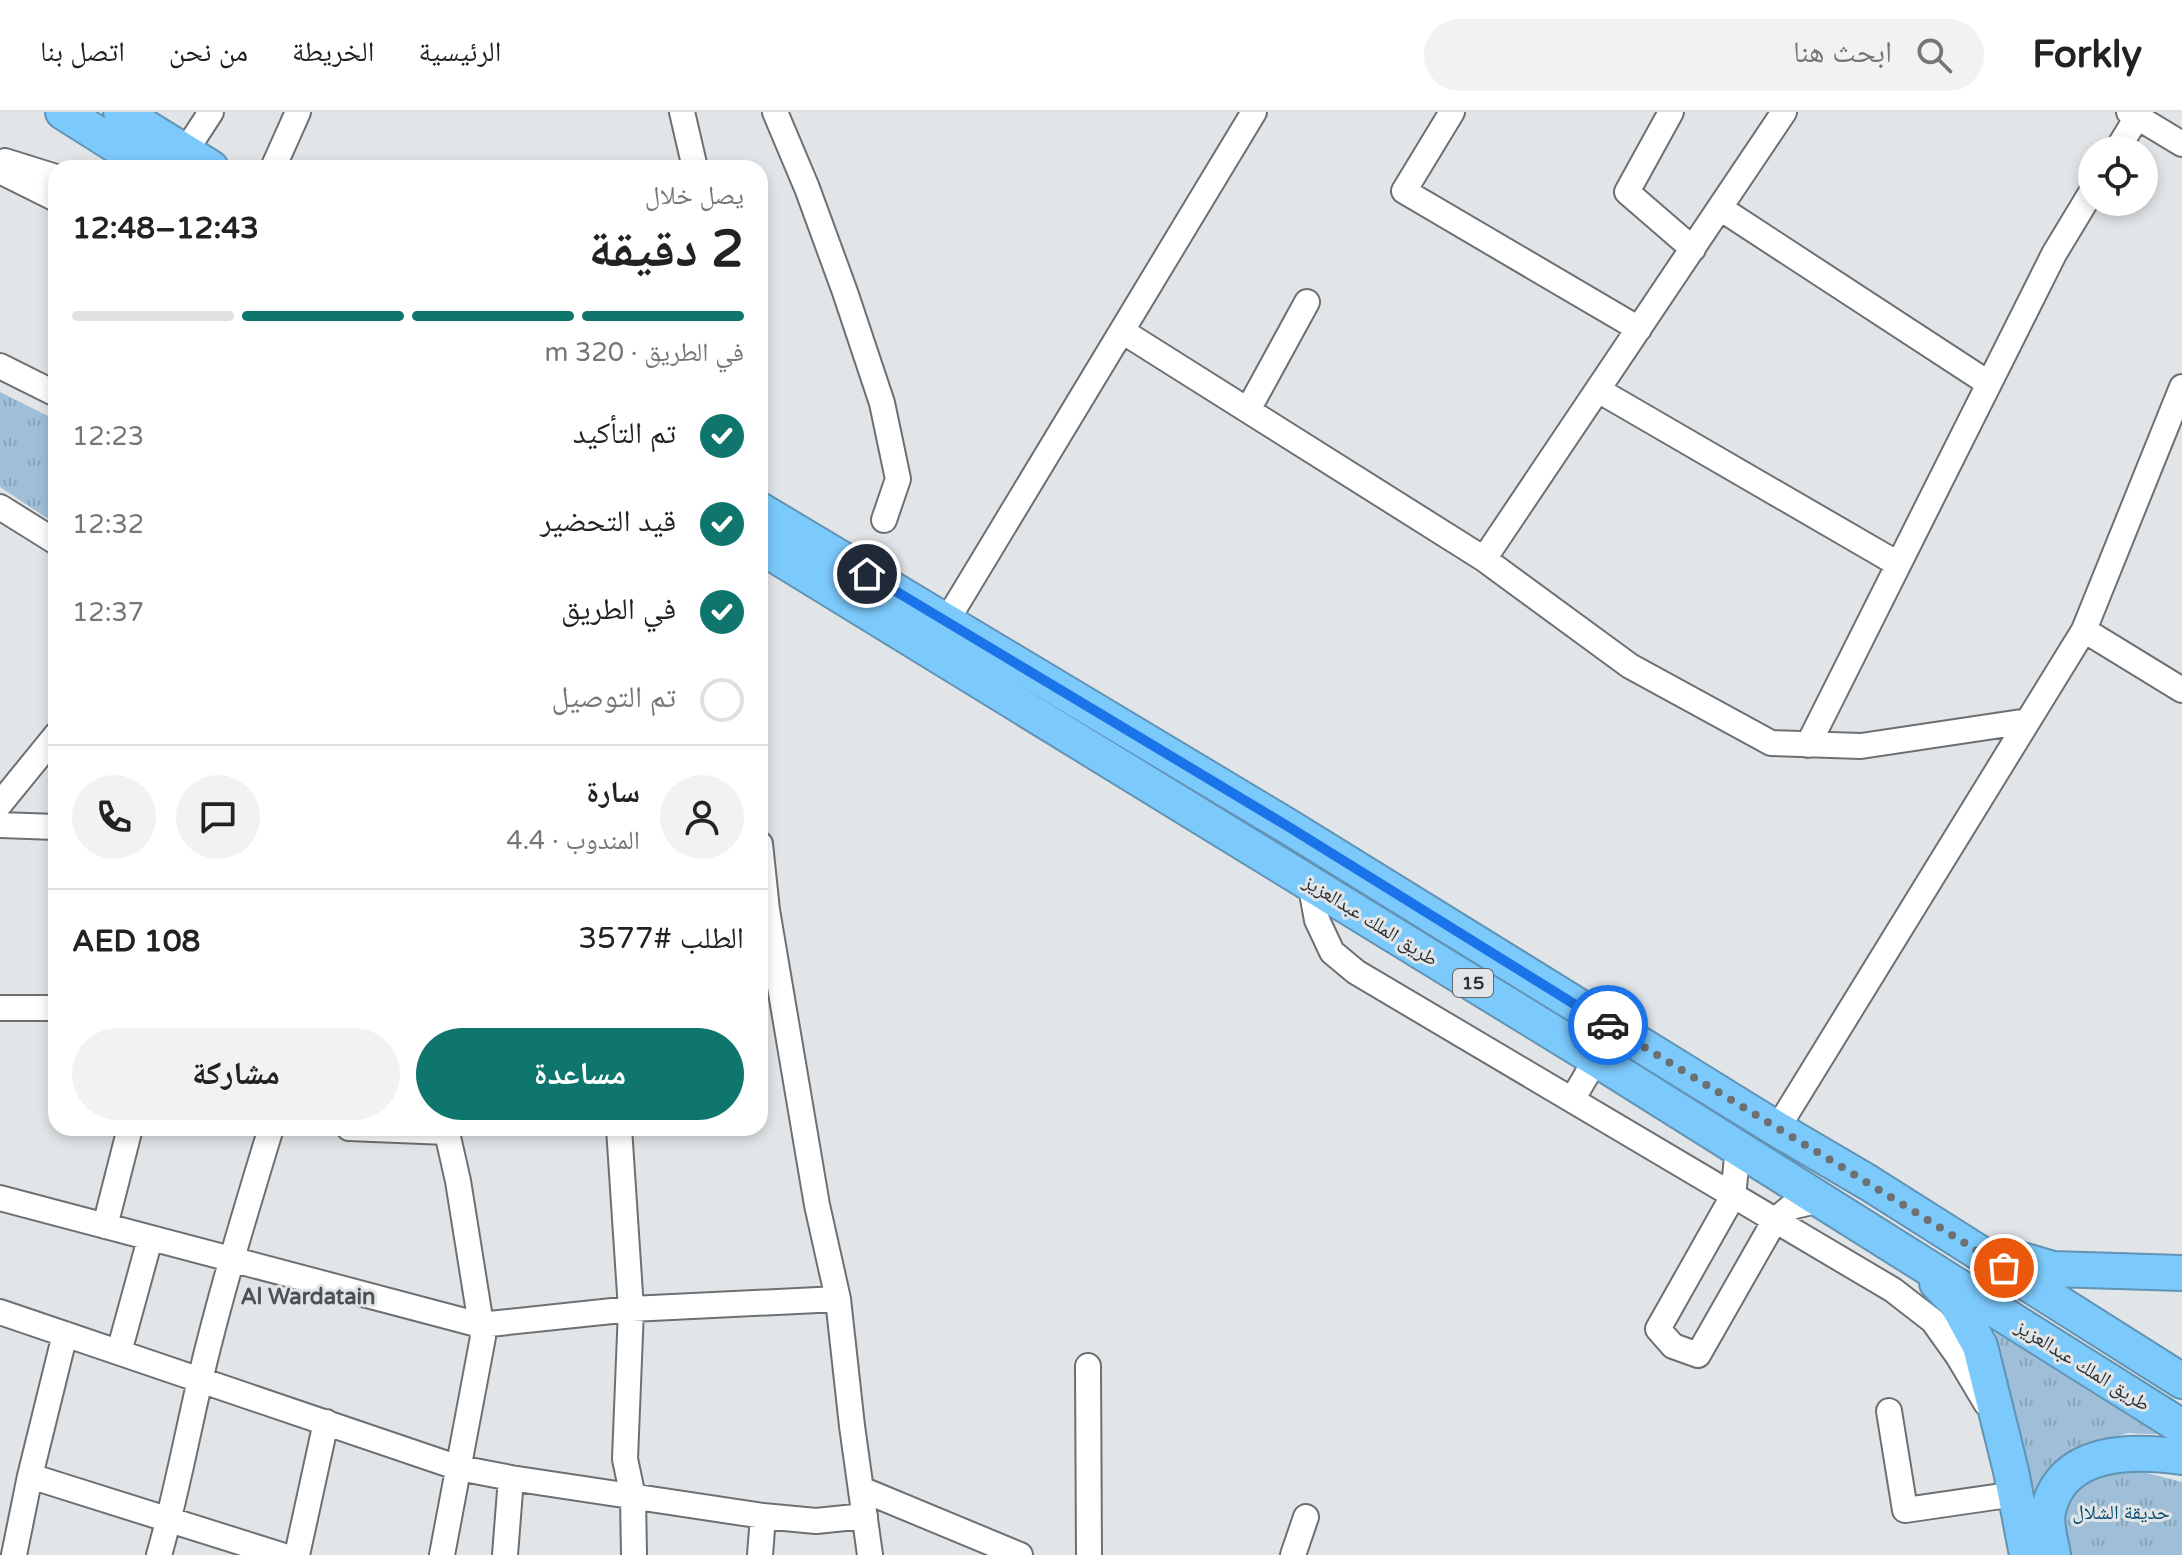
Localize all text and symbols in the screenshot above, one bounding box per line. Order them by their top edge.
search box [1424,19,1984,91]
text: Forkly [2032,32,2142,78]
icon: search [1912,33,1956,77]
text: ابحث هنا [1793,34,1892,71]
text: اتصل بنا [40,35,125,69]
text: من نحن [169,35,248,69]
text: الخريطة [292,35,374,69]
text: الرئيسية [418,35,501,69]
map controls [2078,136,2158,216]
button: locate [2078,136,2158,216]
text: يصل خلال [645,180,744,211]
text: 12:43–12:48 [72,210,259,247]
text: 2 دقيقة [589,218,744,281]
text: في الطريق · 320 m [544,337,744,368]
icon: check [700,414,744,458]
text: تم التأكيد [573,415,676,452]
text: 12:23 [72,421,144,452]
icon: check [700,502,744,546]
text: قيد التحضير [540,503,676,540]
text: 12:32 [72,509,144,540]
pin [833,540,901,608]
icon: home [845,552,889,596]
icon: check [700,590,744,634]
text: في الطريق [561,591,676,628]
text: 12:37 [72,597,144,628]
text: تم التوصيل [552,679,676,716]
text: سارة [586,774,640,811]
button: phone [72,775,156,859]
button: chat [176,775,260,859]
button: person [660,775,744,859]
text: المندوب · 4.4 [506,825,640,856]
street label: طريق الملك عبدالعزيز [1298,869,1442,972]
text: الطلب #3577 [578,920,744,957]
text: AED 108 [72,923,200,960]
road number: 15 [1453,969,1493,997]
courier [1568,985,1648,1065]
icon: car [1586,1003,1630,1047]
button: مشاركة [72,1028,400,1120]
button: مساعدة [416,1028,744,1120]
pin [1970,1234,2038,1302]
icon: bag [1982,1246,2026,1290]
district label: Al Wardatain [241,1284,375,1310]
street label: طريق الملك عبدالعزيز [2010,1314,2154,1417]
park label: حديقة الشلال [2072,1501,2170,1525]

